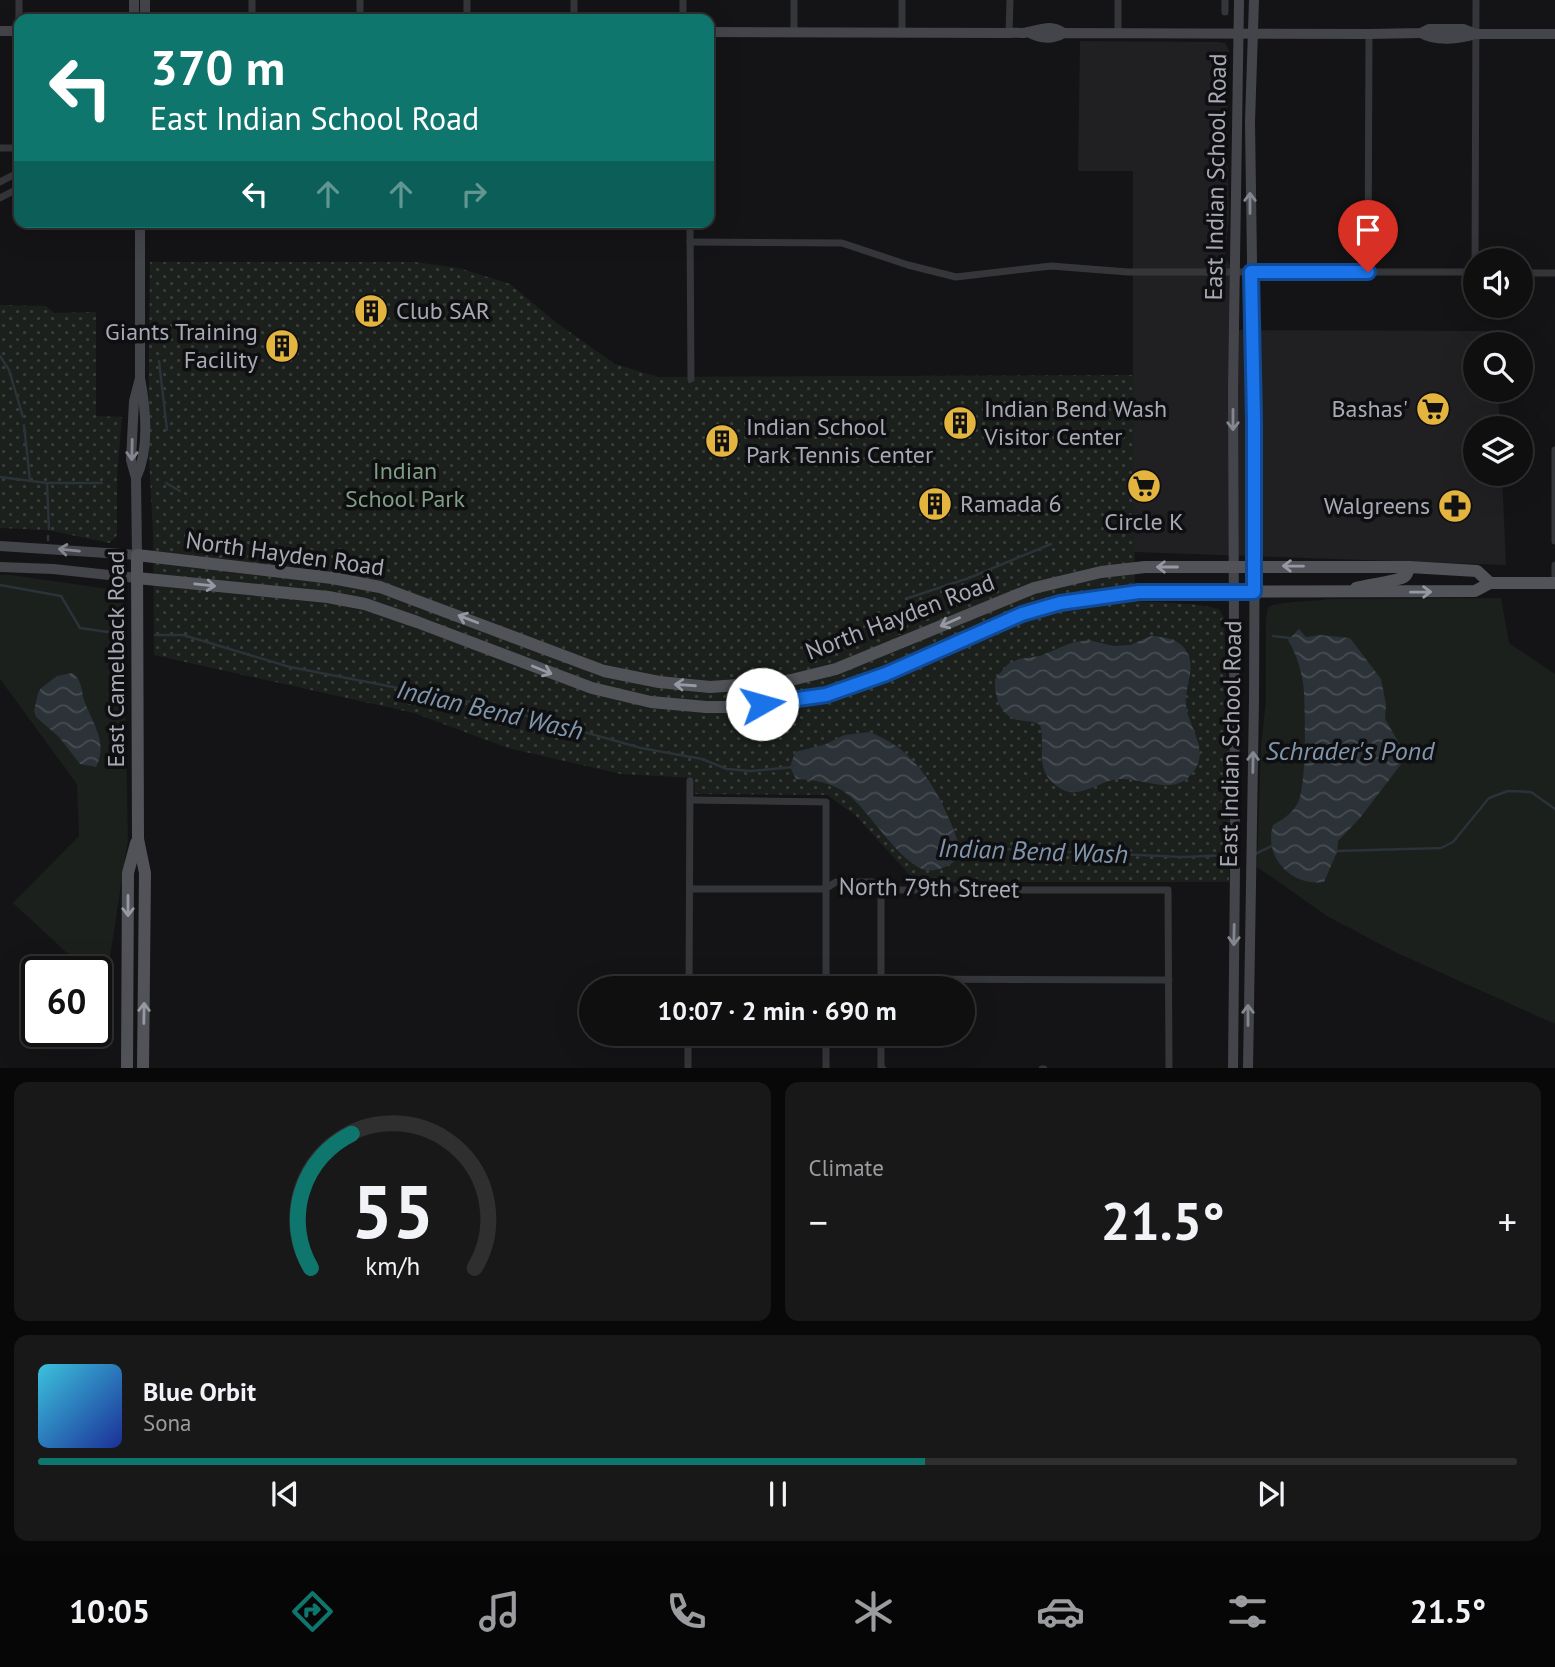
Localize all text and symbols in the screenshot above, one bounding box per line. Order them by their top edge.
text: 370 m [150,35,285,99]
icon: left [35,42,126,133]
street label: East Indian School Road [1198,53,1233,301]
text: East Indian School Road [150,97,479,139]
icon: left [236,175,274,213]
icon: ahead [309,175,347,213]
icon: ahead [382,175,420,213]
icon: right [455,175,493,213]
one-way arrow [1243,192,1257,215]
pin [1338,200,1398,272]
icon: arrive [1349,211,1387,249]
map controls [1463,248,1533,486]
button: sound [1463,248,1533,318]
building icon: Club SAR [352,292,390,330]
place label: Club SAR [396,295,490,326]
place label: Giants Training Facility [105,316,258,375]
building icon: Giants Training Facility [263,327,301,365]
button: search [1463,332,1533,402]
supermarket icon: Bashas' [1414,390,1452,428]
place label: Indian Bend Wash Visitor Center [983,393,1167,452]
place label: Bashas' [1332,393,1408,424]
building icon: Indian Bend Wash Visitor Center [941,404,979,442]
one-way arrow [1226,408,1240,431]
place label: Indian School Park Tennis Center [746,411,933,470]
button: layers [1463,416,1533,486]
building icon: Indian School Park Tennis Center [703,422,741,460]
one-way arrow [125,438,139,461]
park label: Indian School Park [345,455,465,514]
supermarket icon: Circle K [1125,467,1163,505]
building icon: Ramada 6 [916,485,954,523]
pharmacy icon: Walgreens [1436,487,1474,525]
place label: Ramada 6 [960,488,1062,519]
place label: Walgreens [1324,490,1430,521]
place label: Circle K [1104,506,1184,537]
street label: North Hayden Road [184,524,386,583]
one-way arrow [58,543,81,556]
street label: East Camelback Road [100,551,131,767]
one-way arrow [1155,560,1178,574]
one-way arrow [1282,560,1305,573]
street label: North Hayden Road [801,566,999,667]
one-way arrow [193,579,216,592]
one-way arrow [1409,585,1432,599]
one-way arrow [458,612,480,625]
one-way arrow [940,616,962,629]
street label: East Indian School Road [1213,620,1248,868]
one-way arrow [531,664,553,677]
position arrow [725,667,799,741]
water label: Indian Bend Wash [394,672,586,747]
one-way arrow [674,678,697,691]
water label: Schrader's Pond [1266,734,1435,767]
one-way arrow [1247,751,1260,774]
water label: Indian Bend Wash [937,831,1129,870]
street label: North 79th Street [838,870,1020,905]
one-way arrow [121,894,135,917]
one-way arrow [1227,923,1240,946]
speed limit sign: 60 [21,956,112,1047]
text: 10:07 · 2 min · 690 m [657,994,897,1027]
one-way arrow [137,1001,151,1024]
one-way arrow [1241,1004,1255,1027]
text: Climate [809,1153,884,1182]
text: 55 [351,1164,434,1258]
text: 21.5° [1101,1187,1225,1254]
text: − [809,1197,828,1246]
text: + [1498,1197,1517,1246]
text: km/h [365,1249,420,1281]
text: Blue Orbit [143,1375,256,1408]
text: Sona [143,1408,192,1437]
icon: previous [266,1475,304,1513]
icon: pause [759,1475,797,1513]
icon: next [1252,1475,1290,1513]
icon: directions [288,1587,337,1636]
icon: music [475,1587,524,1636]
icon: phone [662,1587,711,1636]
icon: climate [849,1587,898,1636]
icon: car [1036,1587,1085,1636]
icon: filters [1223,1587,1272,1636]
text: 10:05 [69,1590,150,1632]
text: 21.5° [1410,1590,1486,1632]

